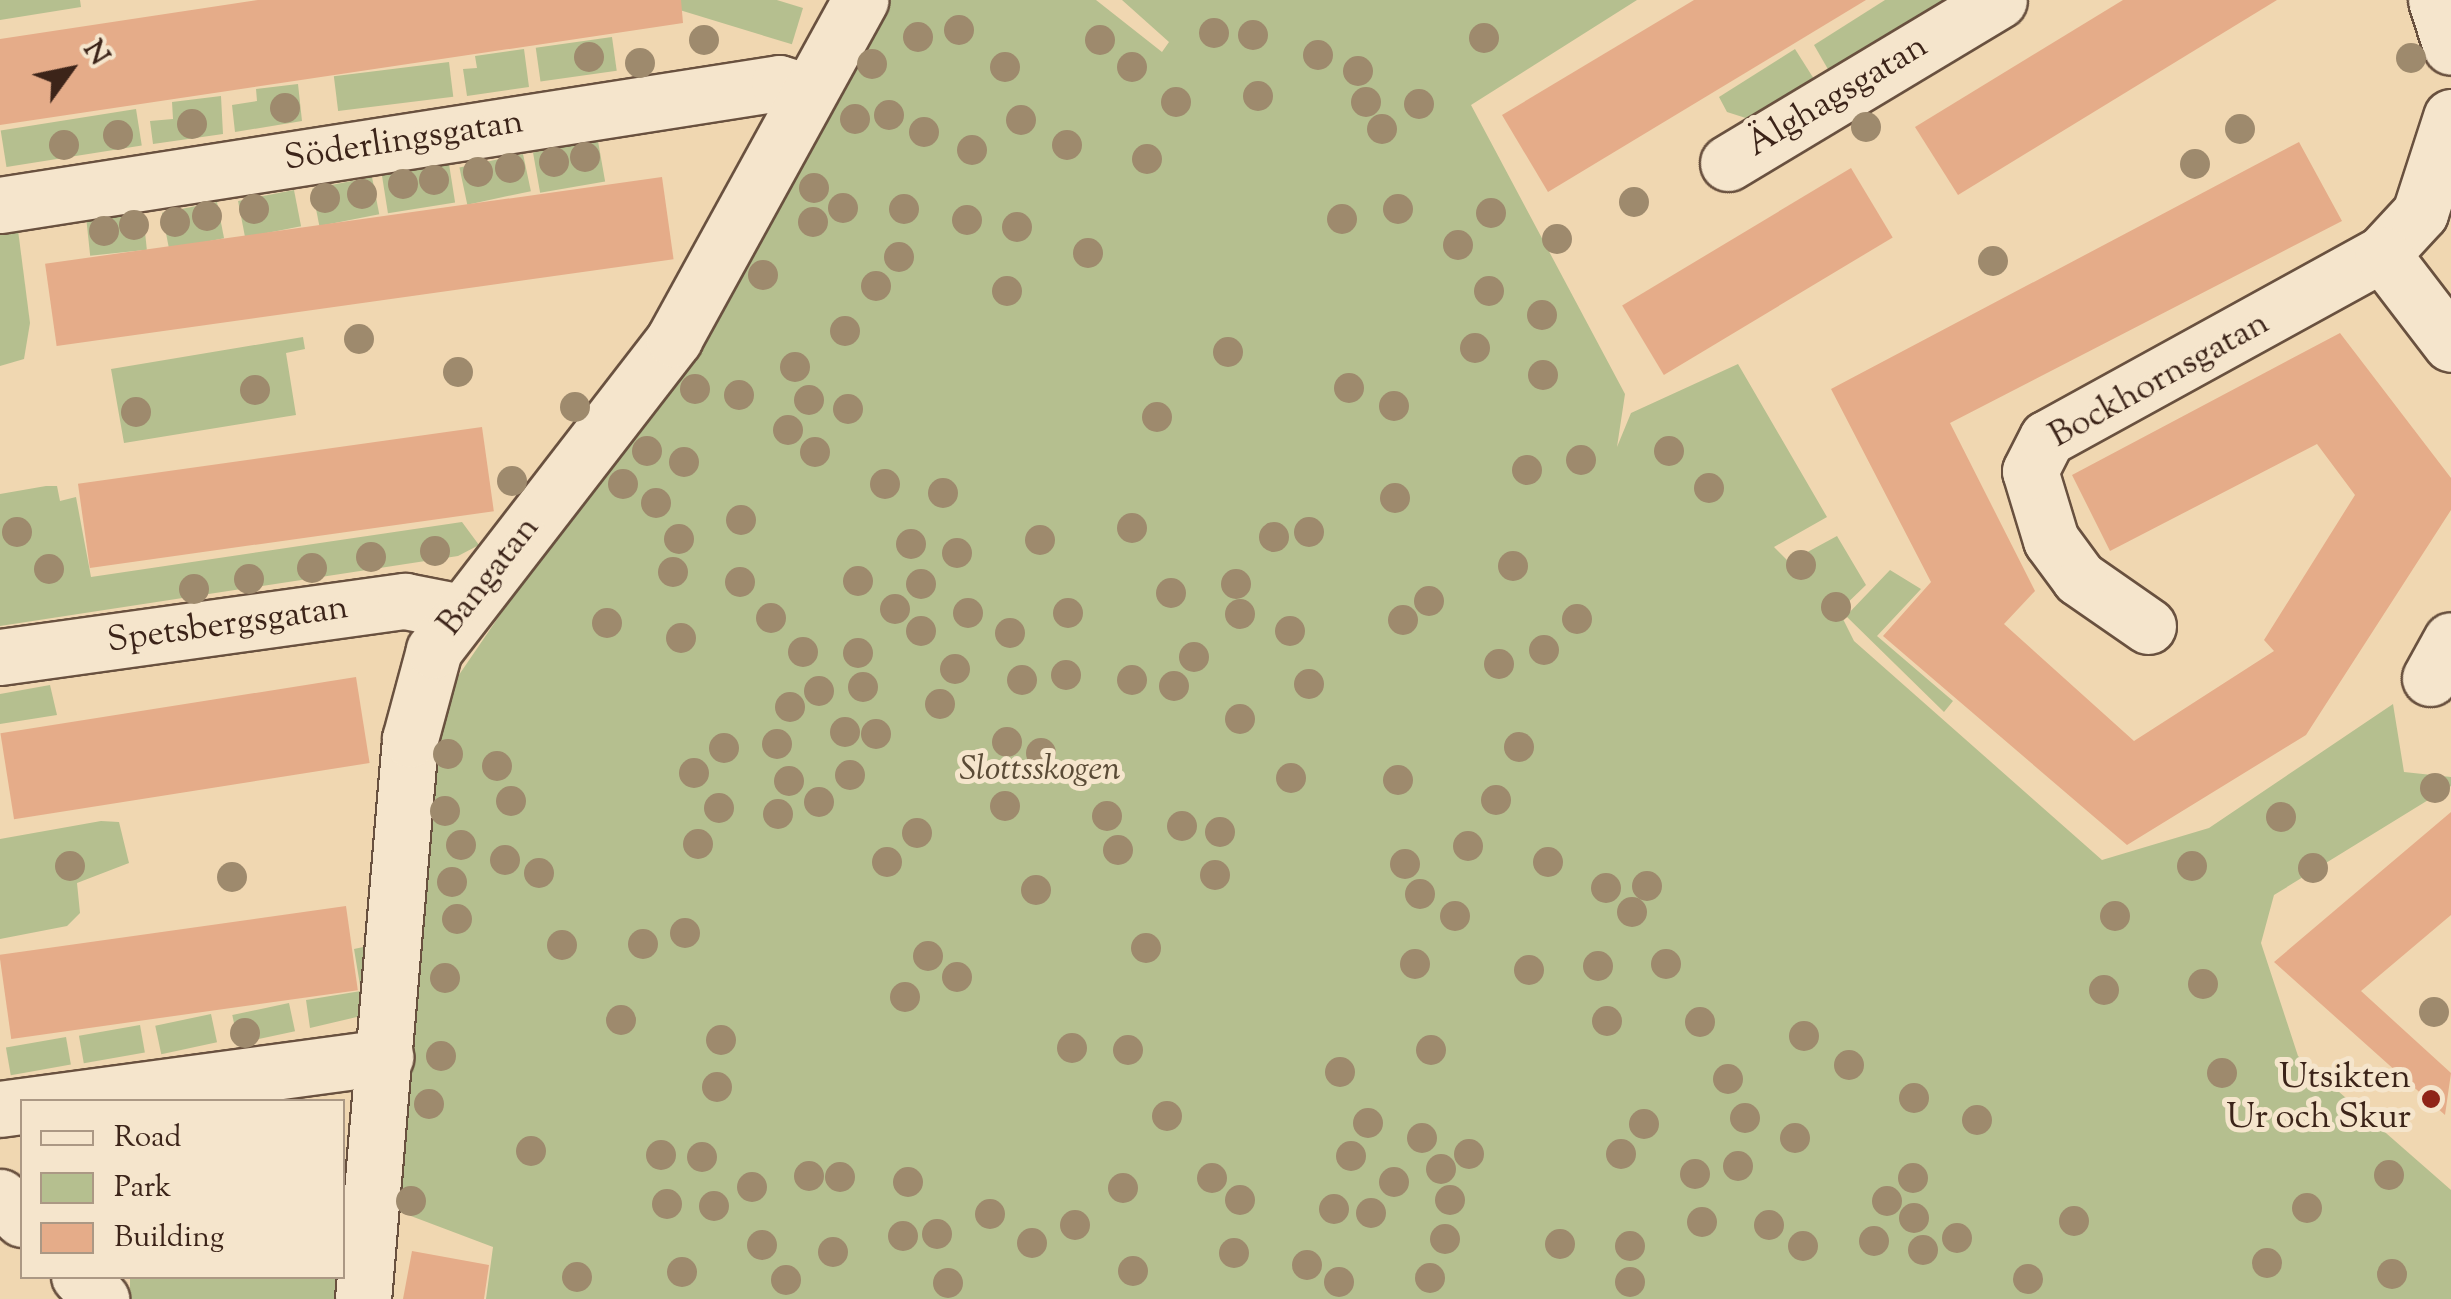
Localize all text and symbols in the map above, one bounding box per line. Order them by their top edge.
north arrow [20,20,120,120]
street label: Älghagsgatan [1740,27,1936,167]
text: N [72,33,118,74]
street label: Söderlingsgatan [282,102,526,182]
street label: Bockhornsgatan [2043,303,2277,459]
street label: Bangatan [430,509,550,645]
street label: Spetsbergsgatan [105,588,351,664]
park label: Slottsskogen [959,750,1121,792]
place label: Utsikten Ur och Skur [2226,1058,2411,1140]
marker: Utsikten Ur och Skur [2420,1088,2442,1110]
legend [20,1099,345,1279]
text: Road [114,1117,181,1160]
text: Park [114,1167,171,1210]
text: Building [114,1217,224,1260]

